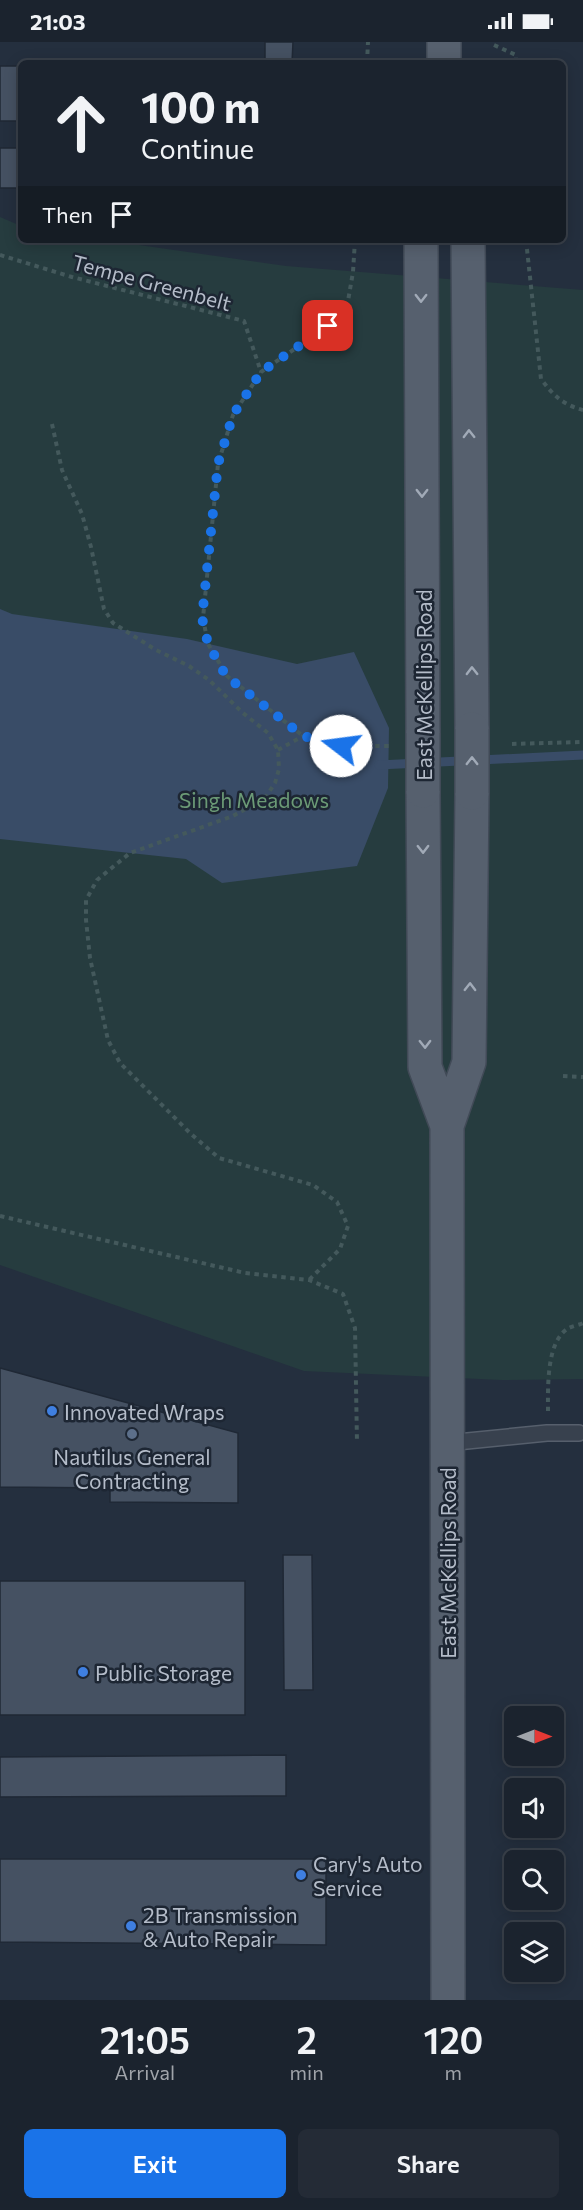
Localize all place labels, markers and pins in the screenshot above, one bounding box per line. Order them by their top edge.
pin [302,300,353,351]
place label: Innovated Wraps [64,1399,225,1424]
marker: Innovated Wraps [45,1404,59,1418]
marker: Nautilus General Contracting [125,1427,139,1441]
place label: Nautilus General Contracting [53,1444,211,1493]
place label: Public Storage [95,1660,232,1685]
marker: Public Storage [76,1665,90,1679]
place label: Cary's Auto Service [313,1851,422,1900]
marker: Cary's Auto Service [294,1868,308,1882]
place label: 2B Transmission & Auto Repair [143,1902,297,1951]
marker: 2B Transmission & Auto Repair [124,1919,138,1933]

